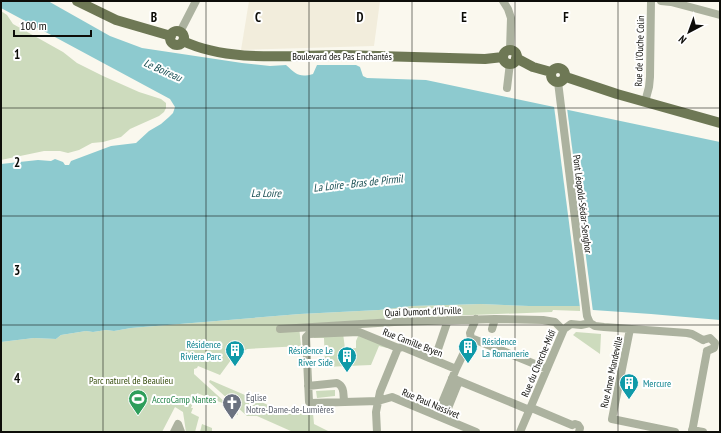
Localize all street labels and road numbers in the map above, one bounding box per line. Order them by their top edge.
street label: Rue de l'Ouche Colin [632,15,647,87]
street label: Boulevard des Pas Enchantés [292,50,392,63]
street label: Pont Léopold-Sédar-Senghor [570,154,595,254]
street label: Quai Dumont d'Urville [384,304,462,319]
street label: Rue Camille Bryen [381,325,445,360]
street label: Rue du Cherche-Midi [518,327,559,399]
street label: Rue Anne Mandeville [598,335,625,409]
street label: Rue Paul Nassivet [400,385,462,422]

